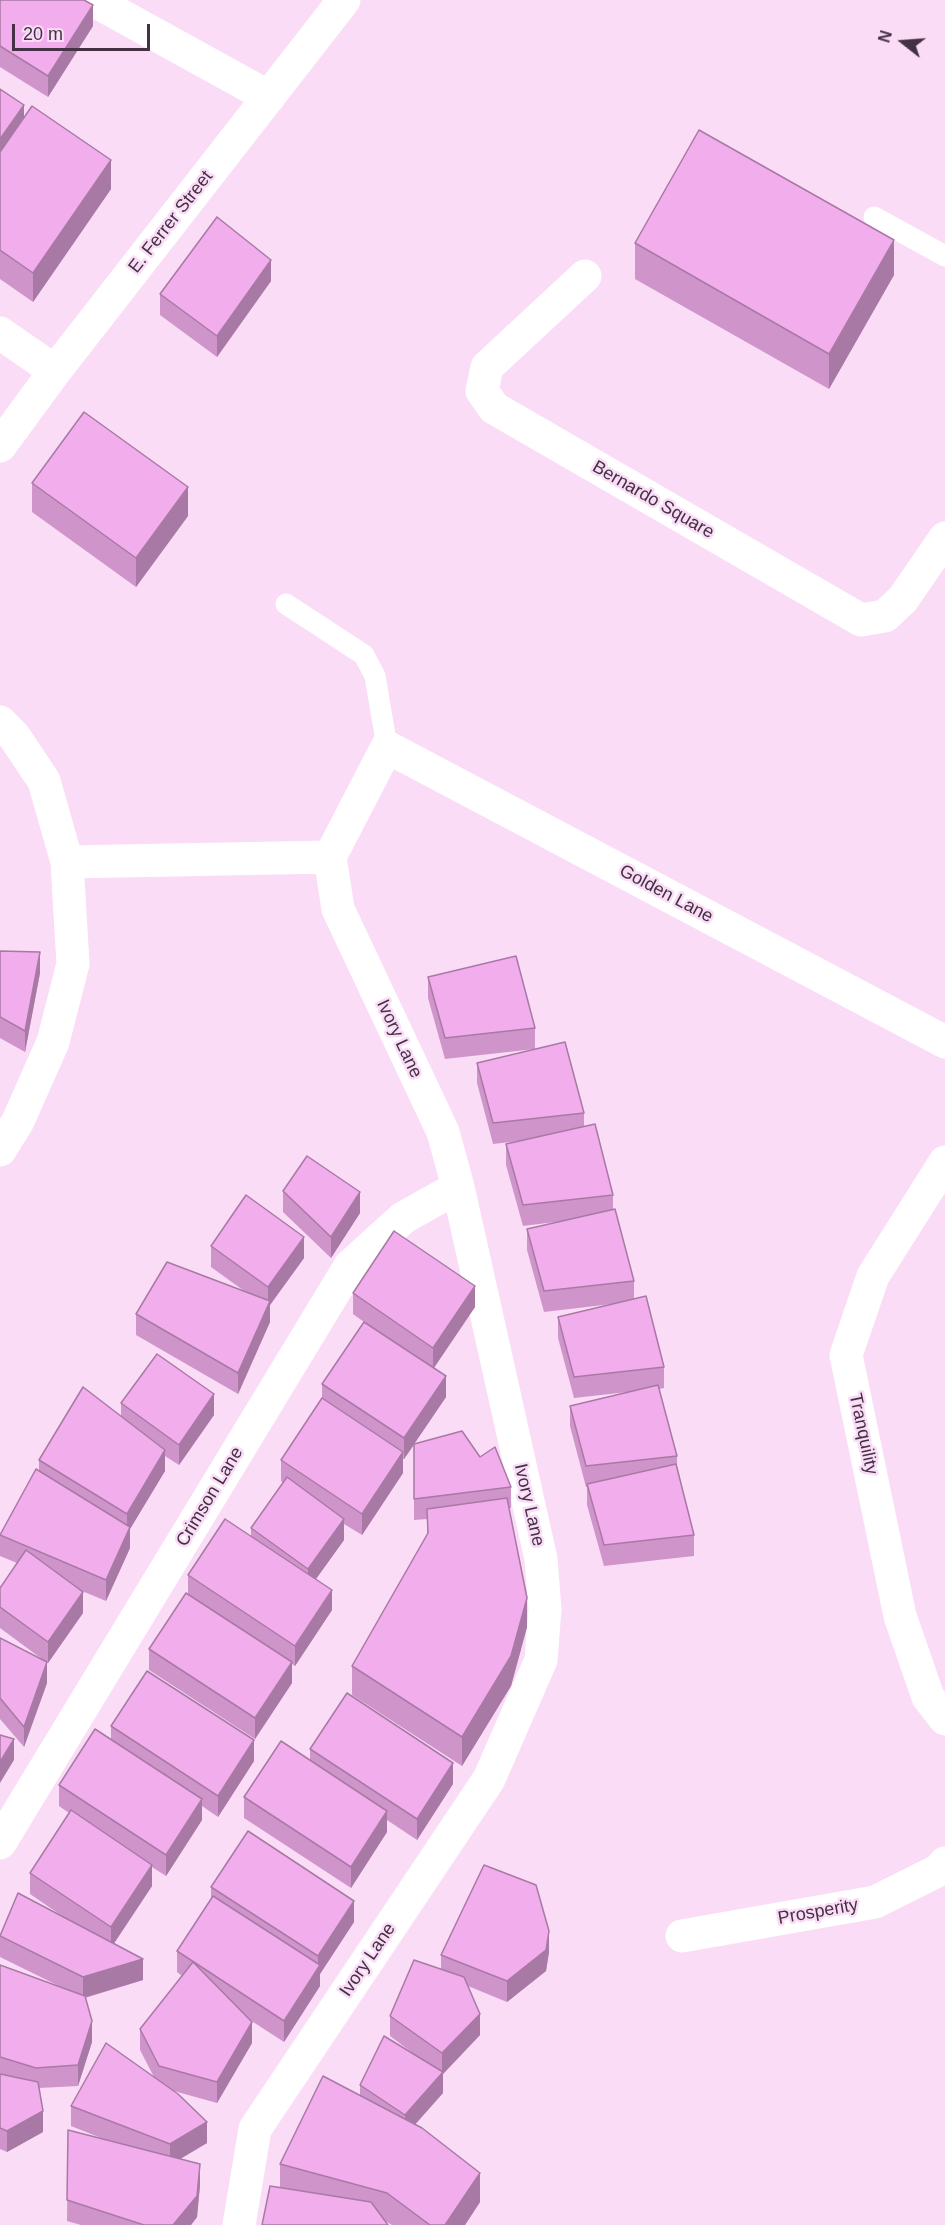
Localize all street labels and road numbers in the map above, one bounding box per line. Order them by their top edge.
street label: E. Ferrer Street [124,166,218,278]
street label: Bernardo Square [588,456,718,544]
street label: Golden Lane [615,860,717,928]
street label: Ivory Lane [371,996,427,1082]
street label: Tranquility [844,1391,882,1477]
street label: Crimson Lane [172,1443,248,1551]
street label: Ivory Lane [509,1462,549,1548]
street label: Prosperity [776,1894,860,1930]
street label: Ivory Lane [336,1919,400,2001]

